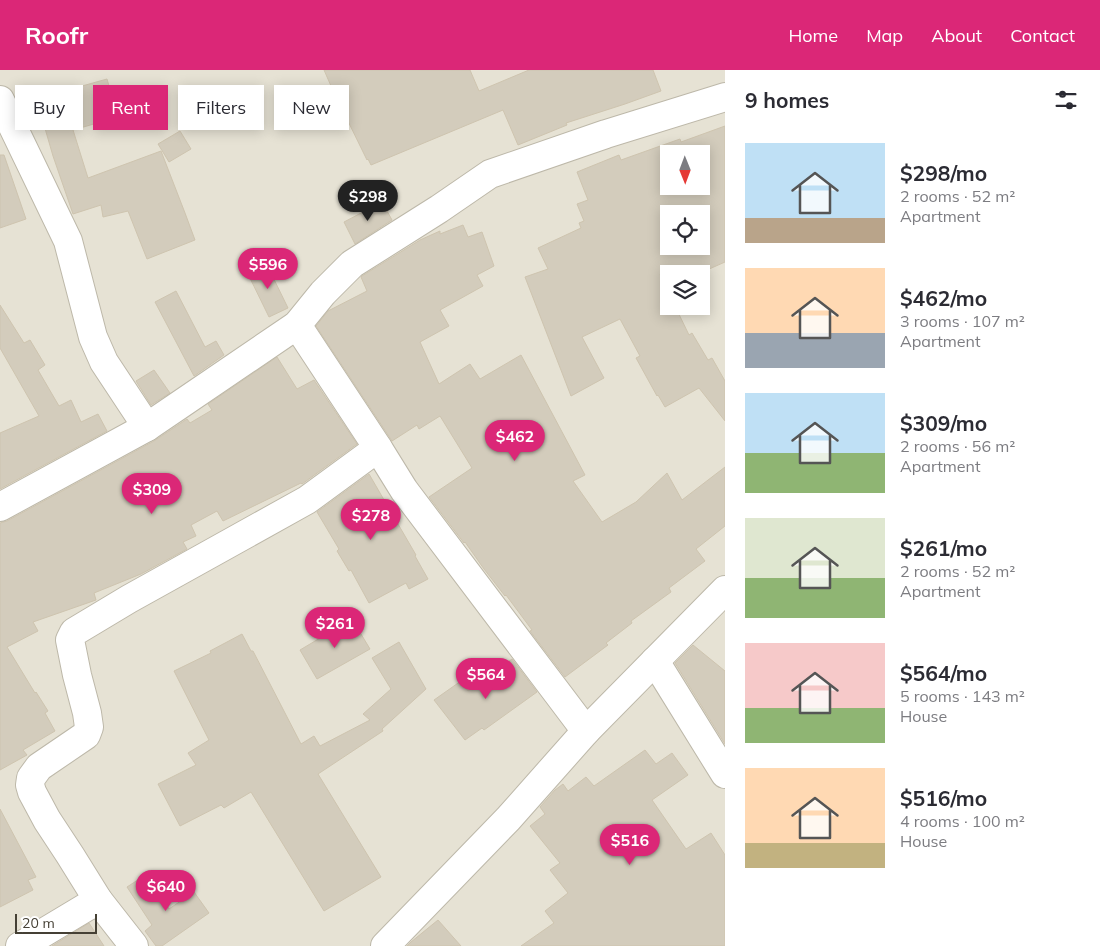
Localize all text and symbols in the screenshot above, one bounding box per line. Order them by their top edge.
text: Roofr [25,20,88,50]
text: Home [788,24,838,47]
text: Map [866,24,903,47]
text: About [931,24,982,47]
text: Contact [1010,24,1075,47]
chip: Buy [15,85,83,130]
chip: Rent [93,85,168,130]
chip: Filters [178,85,264,130]
chip: New [274,85,349,130]
icon: filters [1052,86,1080,114]
text: 9 homes [745,87,829,113]
north arrow [660,145,710,195]
map controls [660,145,710,315]
text: $298/mo [900,160,987,186]
icon: home [785,163,845,223]
pin: $298 [338,180,398,222]
text: $298 [349,186,387,206]
text: 2 rooms · 52 m² [900,186,1015,206]
button: locate [660,205,710,255]
text: Apartment [900,206,981,226]
pin: $596 [238,248,298,290]
text: $596 [249,254,287,274]
button: layers [660,265,710,315]
text: $462/mo [900,285,987,311]
icon: home [785,288,845,348]
text: 3 rooms · 107 m² [900,311,1025,331]
text: Apartment [900,331,981,351]
text: $309/mo [900,410,987,436]
icon: home [785,413,845,473]
pin: $462 [485,420,545,462]
text: $462 [496,426,534,446]
text: 2 rooms · 56 m² [900,436,1015,456]
text: Apartment [900,456,981,476]
pin: $309 [122,472,182,515]
text: $309 [133,479,171,499]
pin: $278 [341,498,401,541]
text: $278 [352,505,390,525]
text: $261/mo [900,535,987,561]
icon: home [785,538,845,598]
text: 2 rooms · 52 m² [900,561,1015,581]
text: Apartment [900,581,981,601]
pin: $261 [305,606,365,649]
text: $261 [316,613,354,633]
pin: $564 [456,658,516,700]
text: $564/mo [900,660,987,686]
icon: home [785,663,845,723]
text: $564 [467,664,505,684]
text: 5 rooms · 143 m² [900,686,1025,706]
text: House [900,706,947,726]
text: $516/mo [900,785,987,811]
icon: home [785,788,845,848]
text: 4 rooms · 100 m² [900,811,1025,831]
pin: $516 [600,824,660,866]
text: $516 [611,830,649,850]
text: House [900,831,947,851]
pin: $640 [136,870,196,912]
text: $640 [147,876,185,896]
scale bar [15,911,98,934]
text: 20 m [22,914,55,932]

